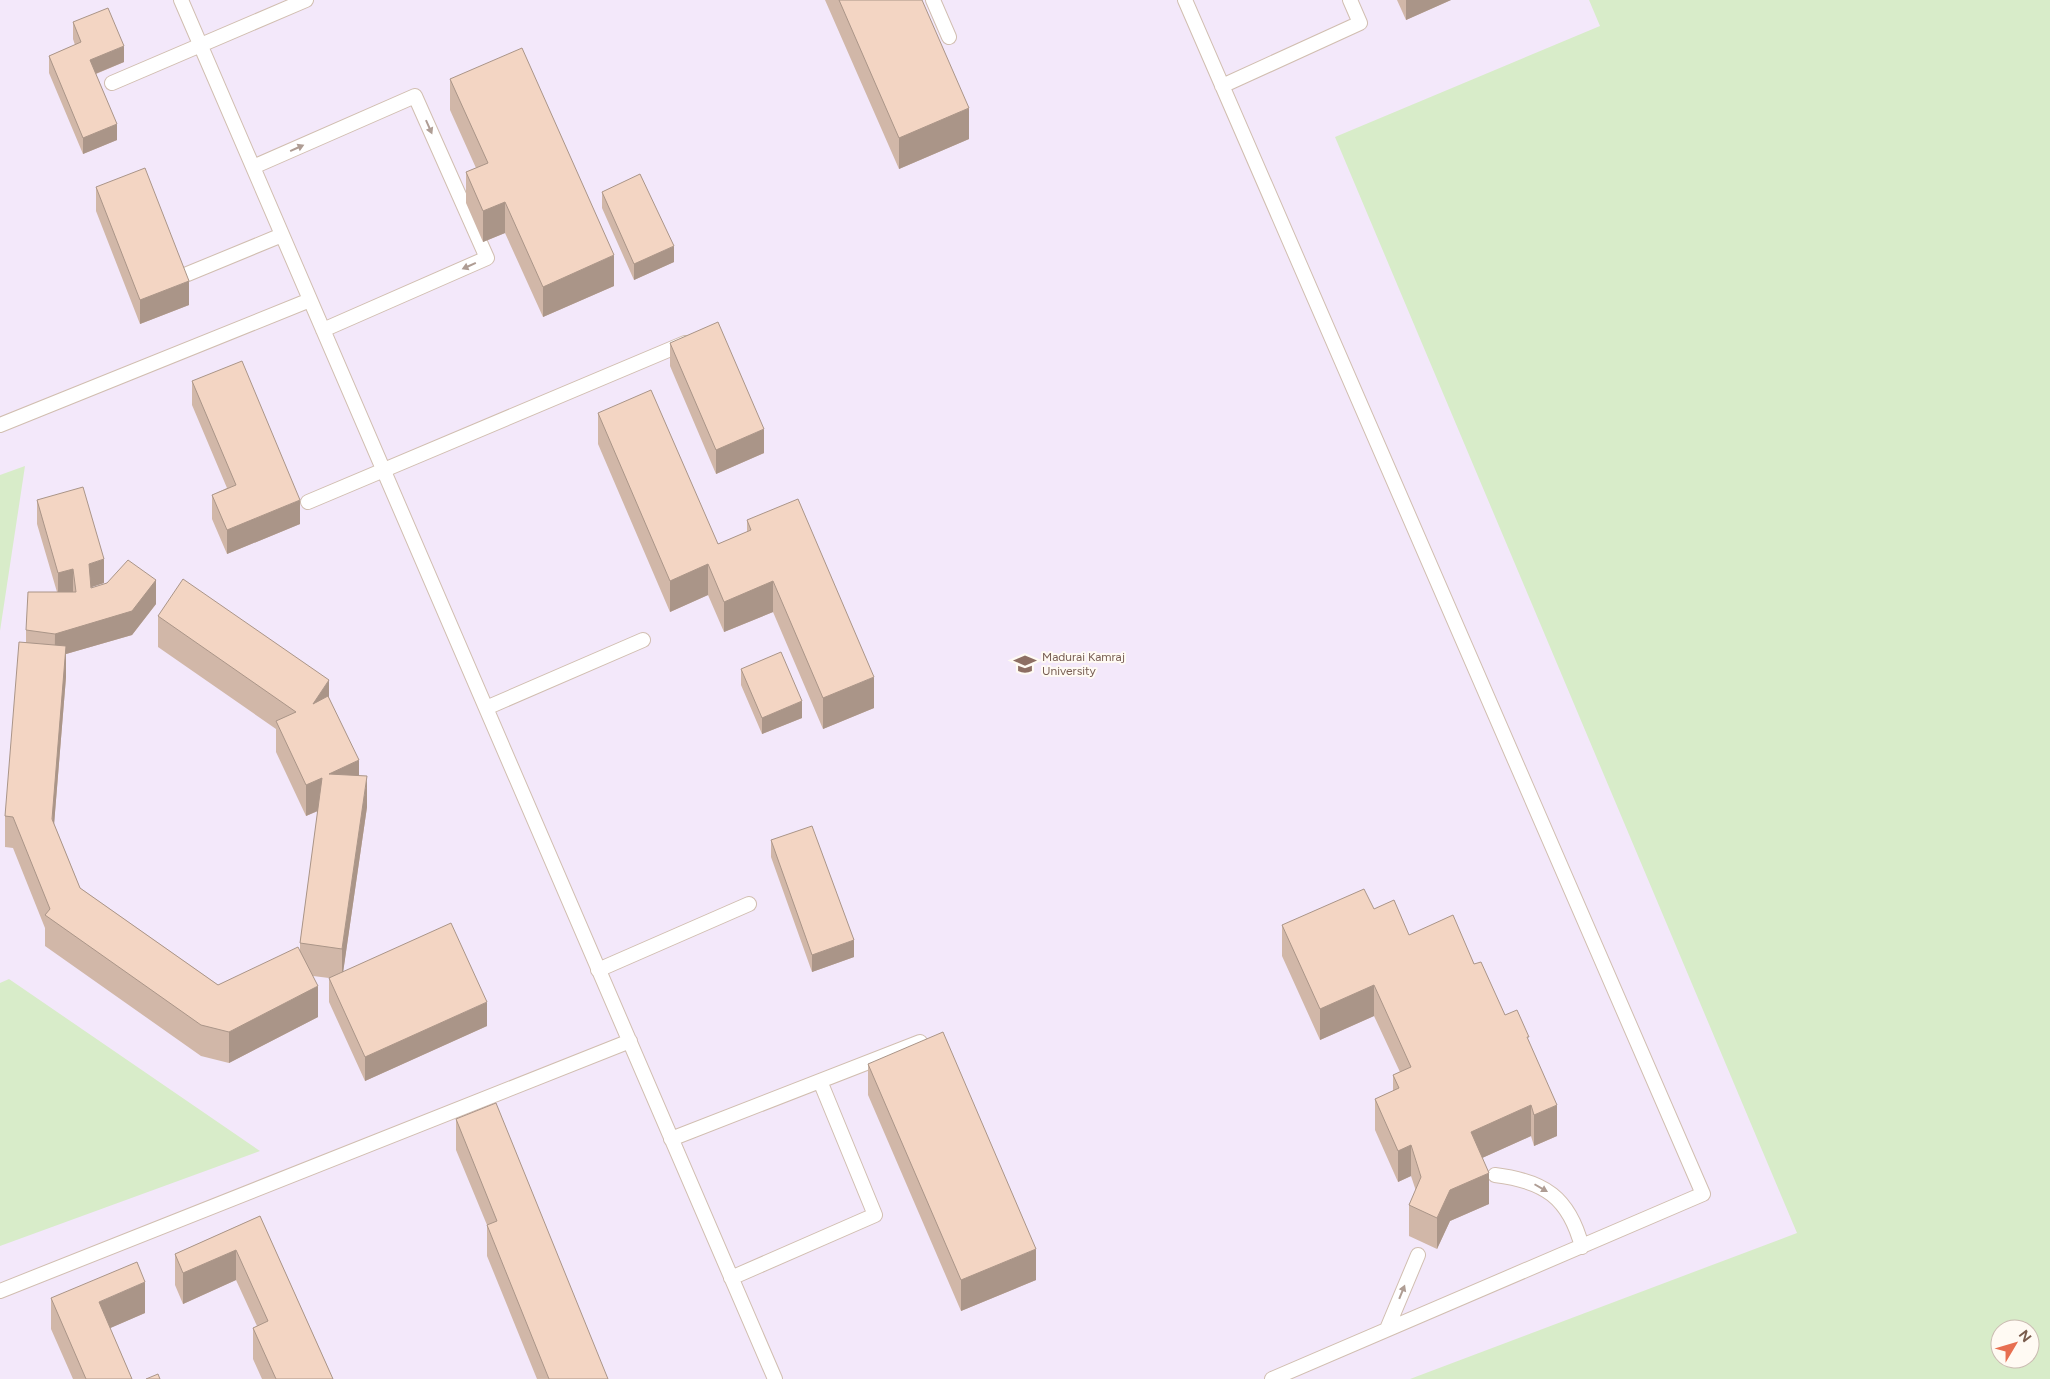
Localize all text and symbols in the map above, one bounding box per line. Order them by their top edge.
one-way arrow [425,120,433,134]
one-way arrow [290,143,304,151]
one-way arrow [462,263,476,271]
place label: Madurai Kamraj University [1042,650,1125,678]
school or university icon: Madurai Kamraj University [1012,651,1038,677]
one-way arrow [1535,1183,1548,1192]
one-way arrow [1399,1285,1407,1300]
north arrow [1990,1319,2040,1369]
text: N [2015,1327,2035,1346]

